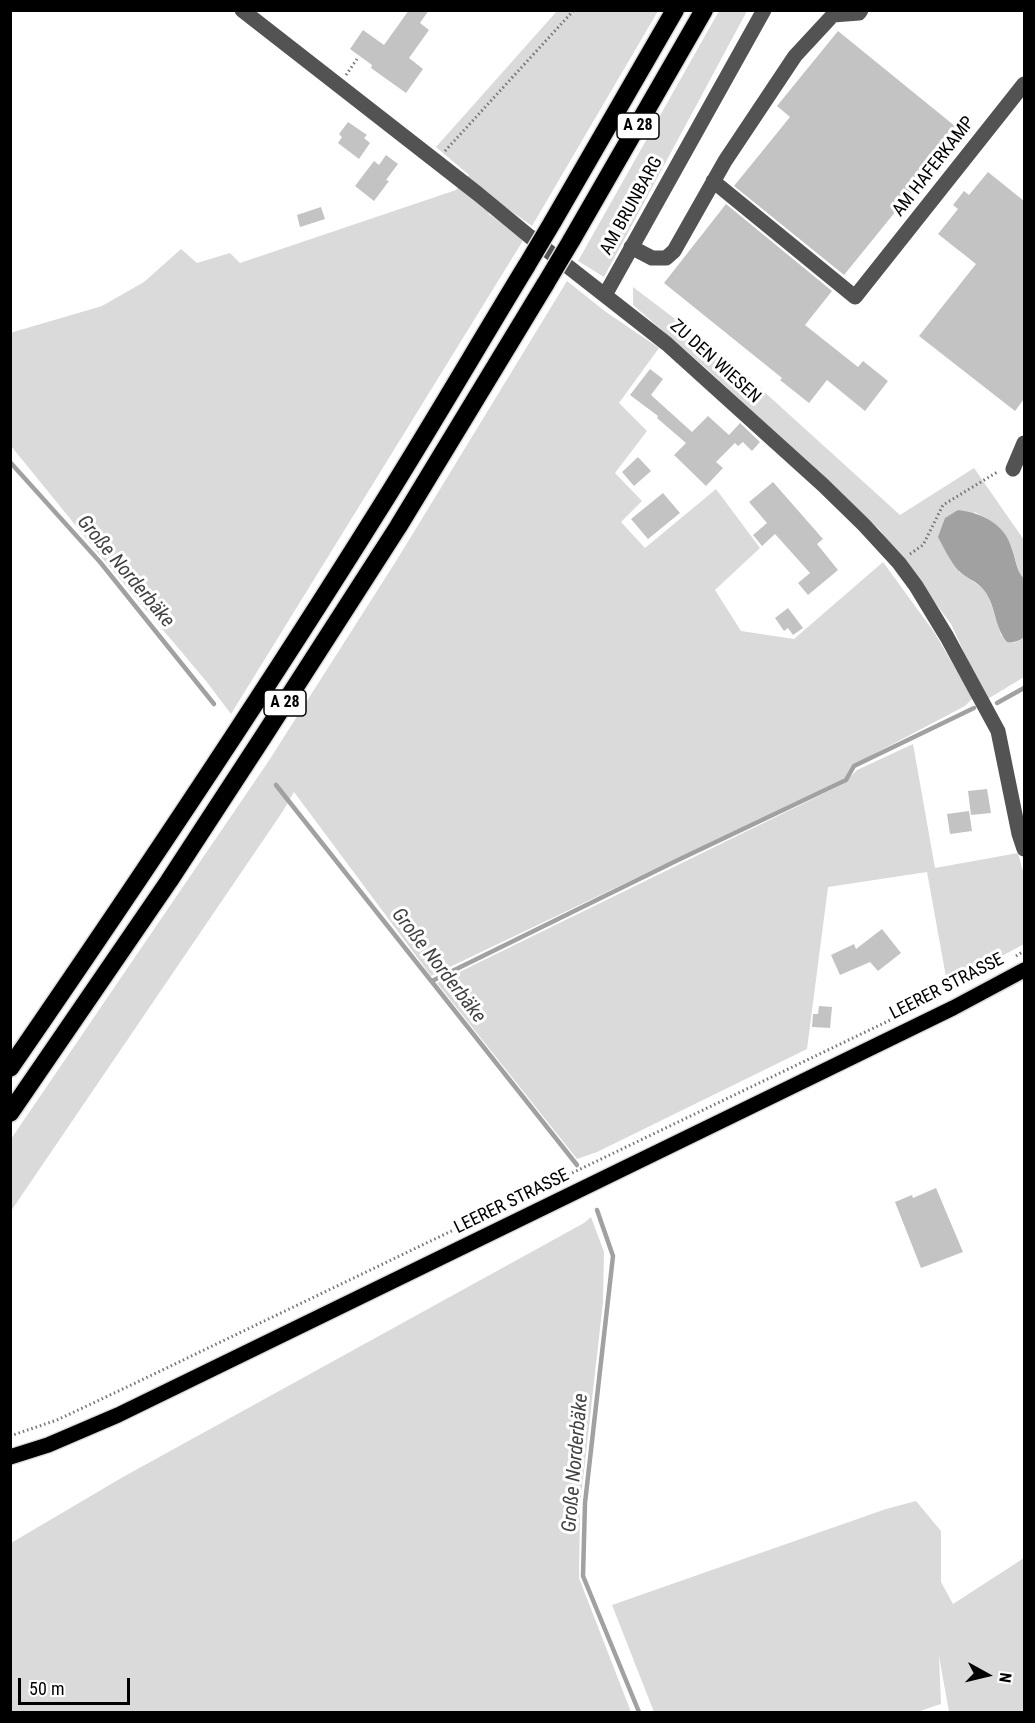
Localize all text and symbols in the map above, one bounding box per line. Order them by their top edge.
road number: A 28 [617,113,659,139]
street label: AM HAFERKAMP [888,113,980,221]
street label: AM BRUNBARG [596,153,668,259]
street label: ZU DEN WIESEN [665,316,765,408]
water label: Große Norderbäke [71,511,179,633]
road number: A 28 [264,690,306,716]
water label: Große Norderbäke [386,904,490,1028]
street label: LEERER STRASSE [886,949,1008,1025]
street label: LEERER STRASSE [451,1165,573,1239]
water label: Große Norderbäke [558,1393,594,1533]
north arrow [957,1645,1017,1705]
scale bar [21,1666,134,1704]
text: N [995,1671,1015,1684]
text: 50 m [29,1678,64,1699]

